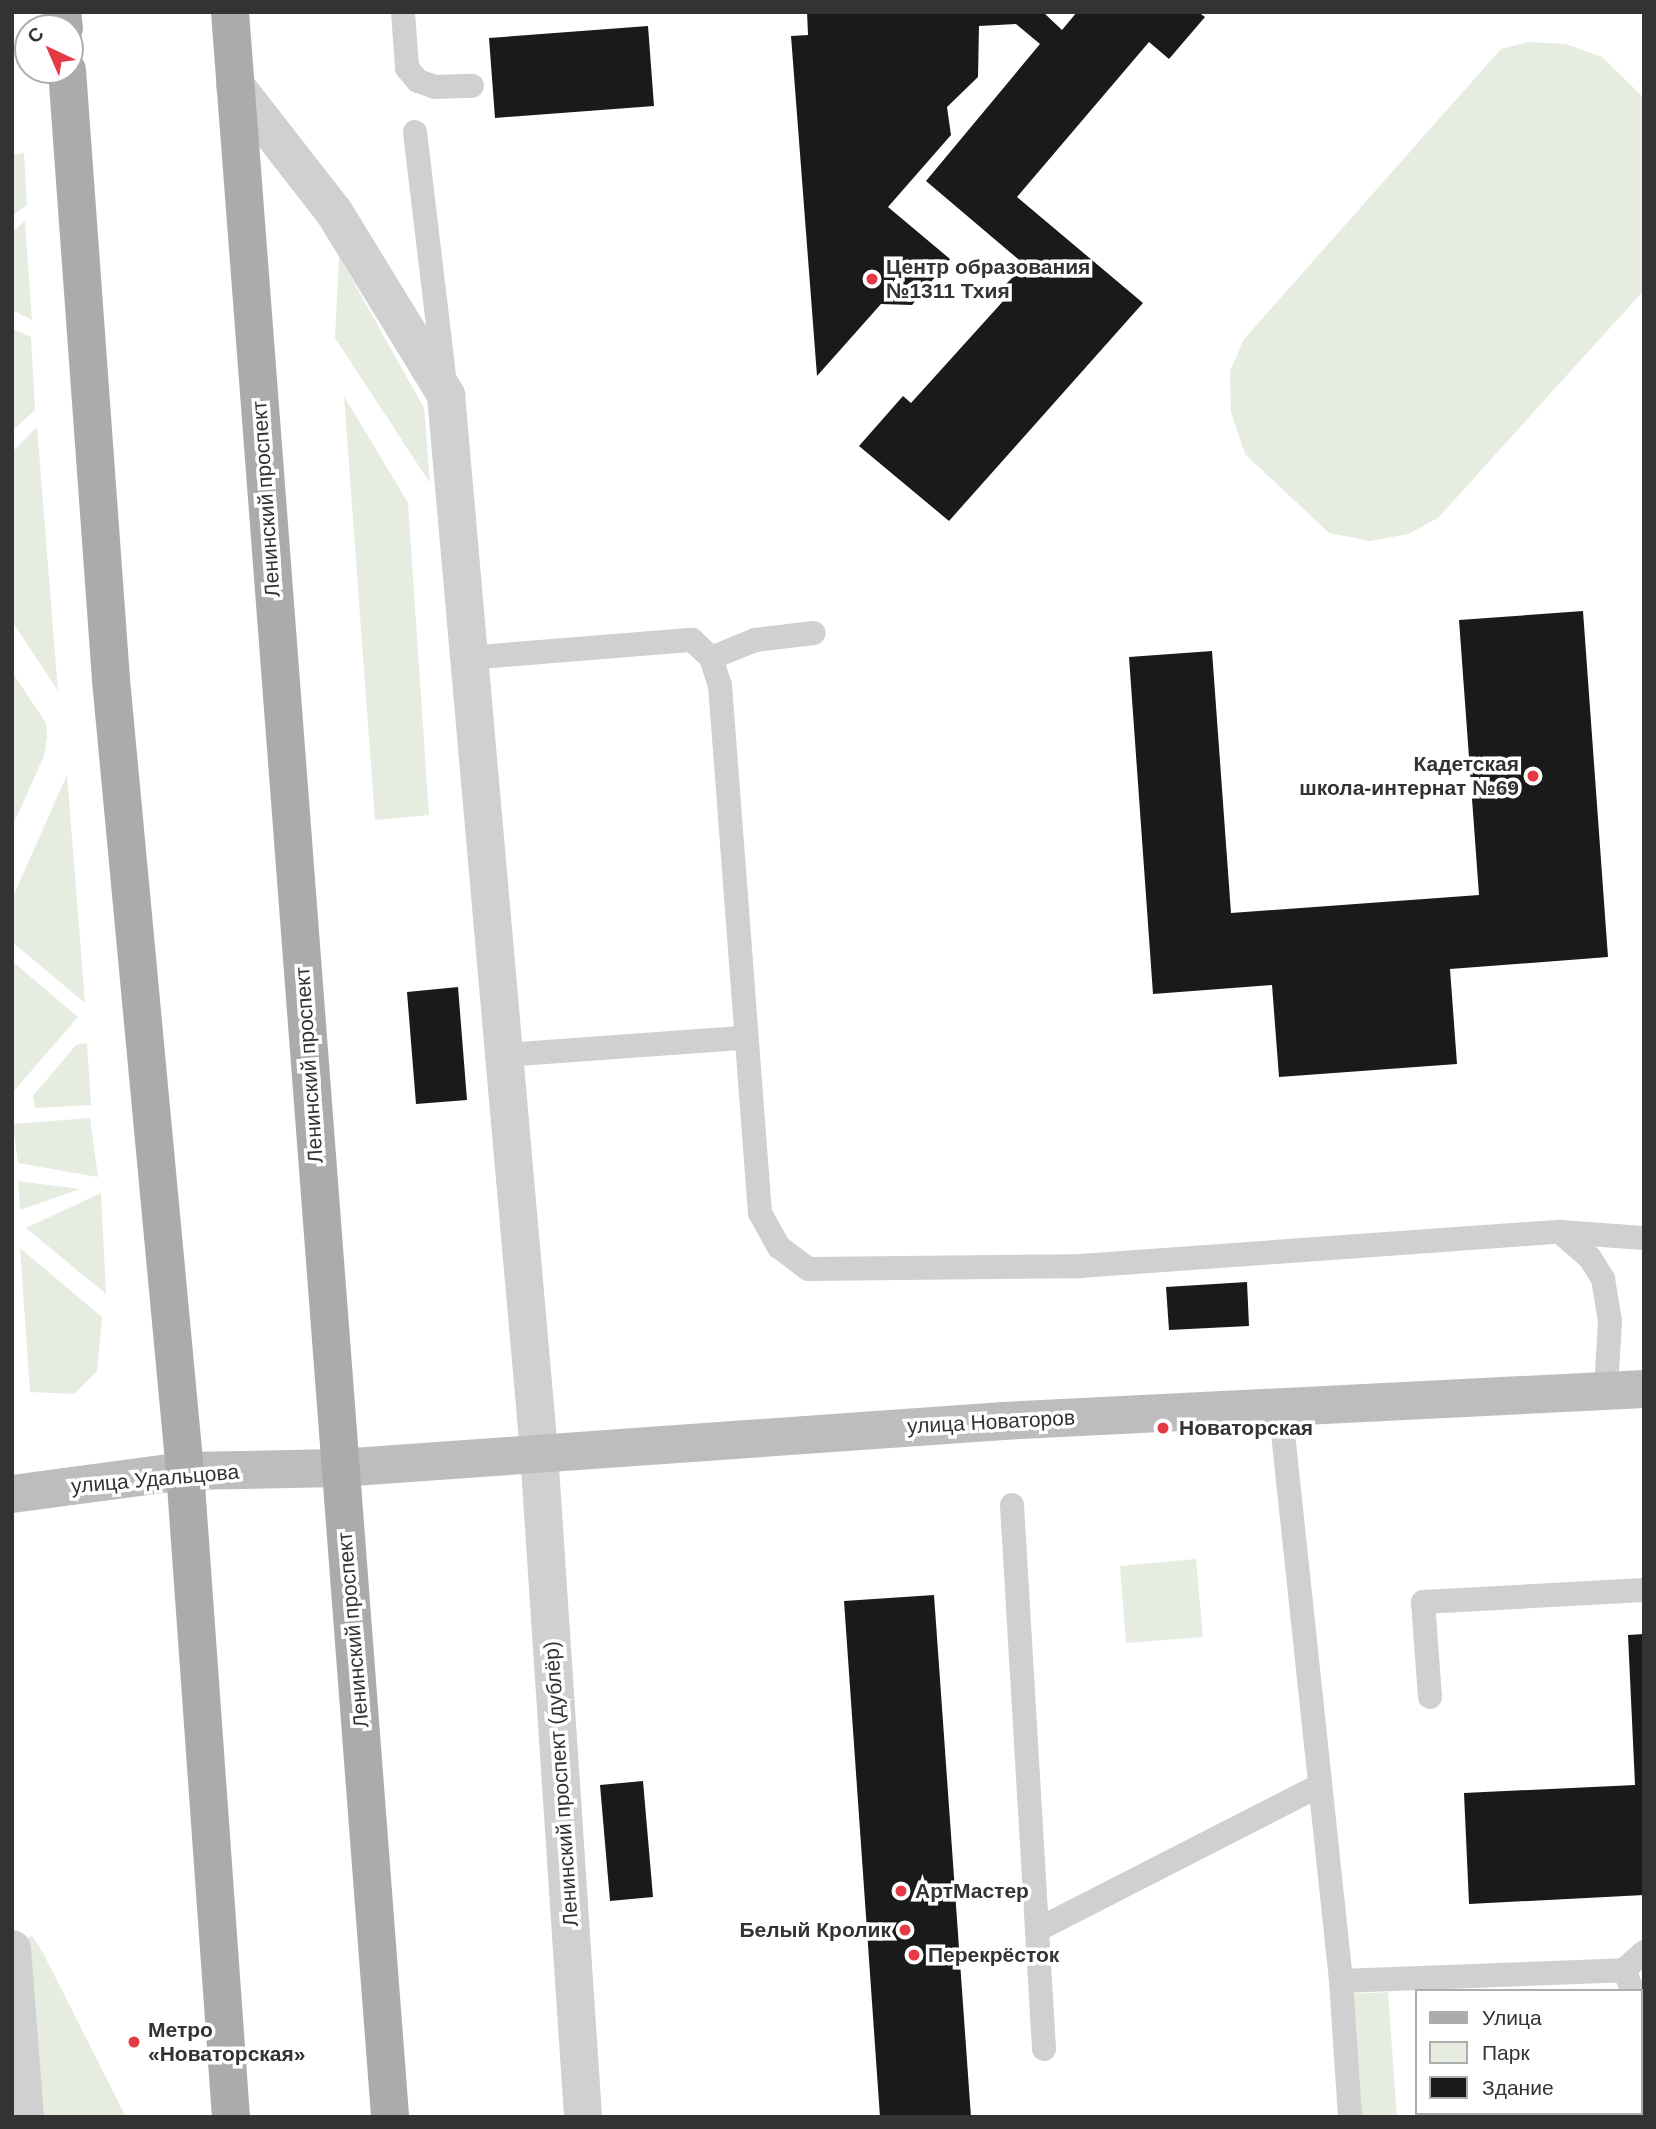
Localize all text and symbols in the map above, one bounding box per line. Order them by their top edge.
north arrow [14,14,84,84]
text: С [23,23,48,47]
place label: Центр образования №1311 Тхия [886,254,1090,304]
marker: Центр образования №1311 Тхия [864,271,880,287]
street label: Ленинский проспект [247,400,285,598]
place label: Кадетская школа-интернат №69 [1299,751,1519,801]
marker: Кадетская школа-интернат №69 [1525,768,1541,784]
street label: Ленинский проспект [290,966,328,1164]
street label: улица Новаторов [906,1405,1076,1439]
place label: Новаторская [1179,1415,1313,1441]
marker: Новаторская [1153,1418,1173,1438]
street label: улица Удальцова [70,1459,240,1499]
street label: Ленинский проспект [332,1531,374,1729]
street label: Ленинский проспект (дублёр) [538,1640,584,1928]
place label: АртМастер [915,1878,1029,1904]
marker: АртМастер [893,1883,909,1899]
place label: Белый Кролик [739,1917,891,1943]
marker: Белый Кролик [897,1922,913,1938]
place label: Перекрёсток [928,1942,1059,1968]
marker: Перекрёсток [906,1947,922,1963]
legend [1414,1989,1642,2115]
text: Улица [1482,2006,1542,2029]
place label: Метро «Новаторская» [148,2017,305,2067]
marker: Метро «Новаторская» [126,2034,142,2050]
text: Парк [1482,2041,1530,2064]
text: Здание [1482,2076,1554,2099]

